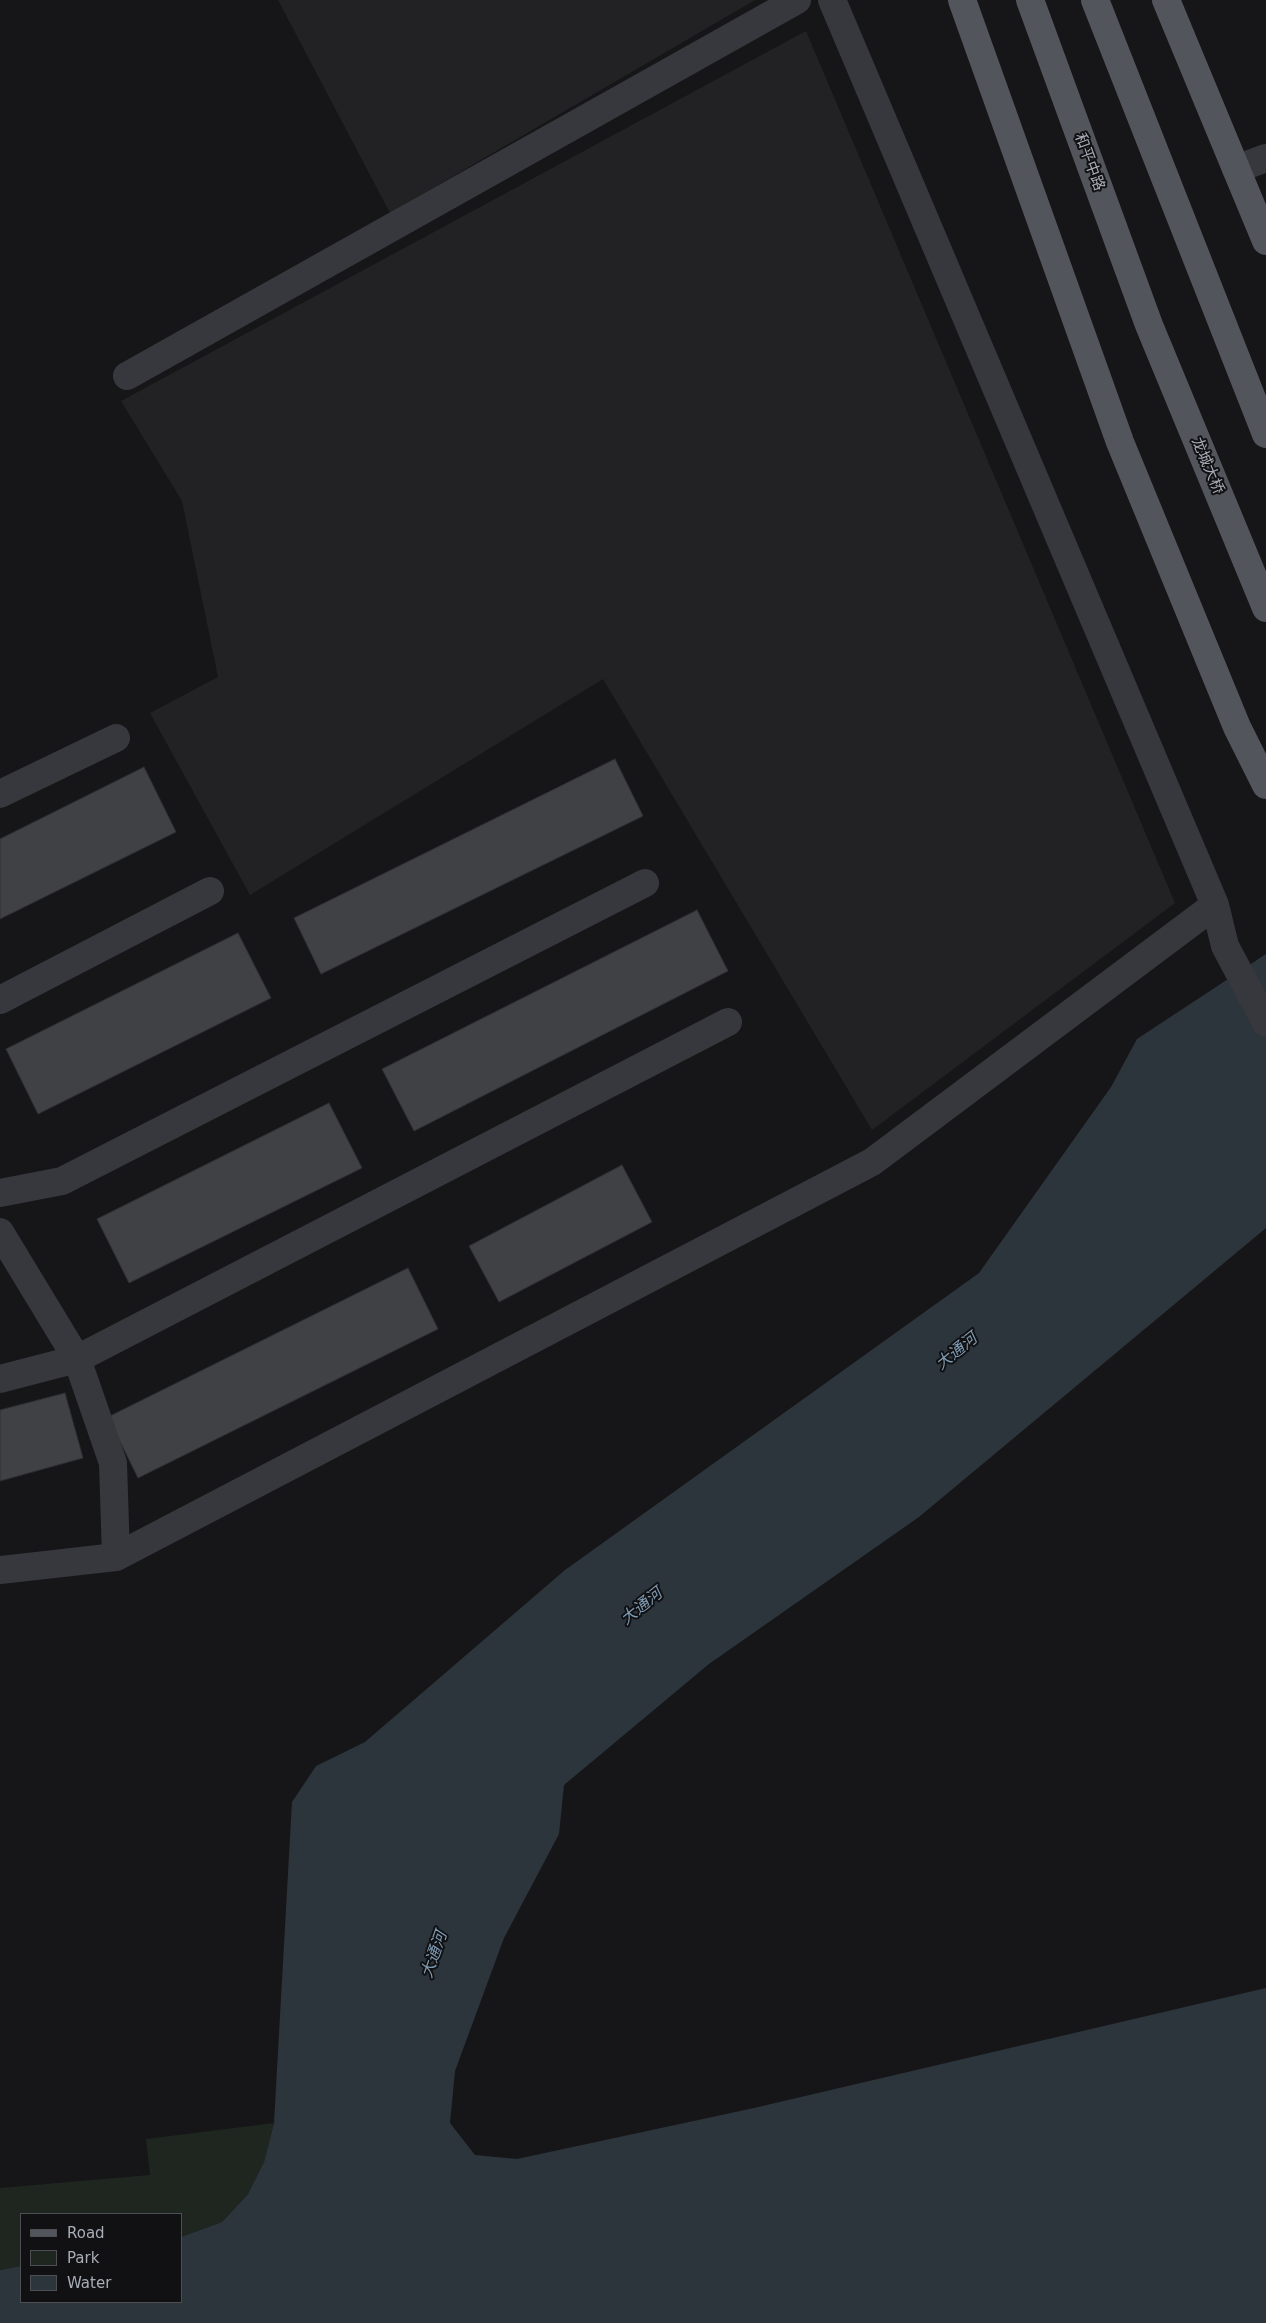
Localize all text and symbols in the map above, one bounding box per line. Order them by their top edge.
street label: 和平中路 [1070,131,1108,193]
street label: 龙城大桥 [1187,435,1227,497]
water label: 大通河 [932,1329,982,1375]
water label: 大通河 [617,1584,667,1630]
water label: 大通河 [418,1929,452,1981]
legend [20,2213,182,2303]
text: Road [67,2224,105,2242]
text: Park [67,2249,99,2267]
text: Water [67,2274,111,2292]

